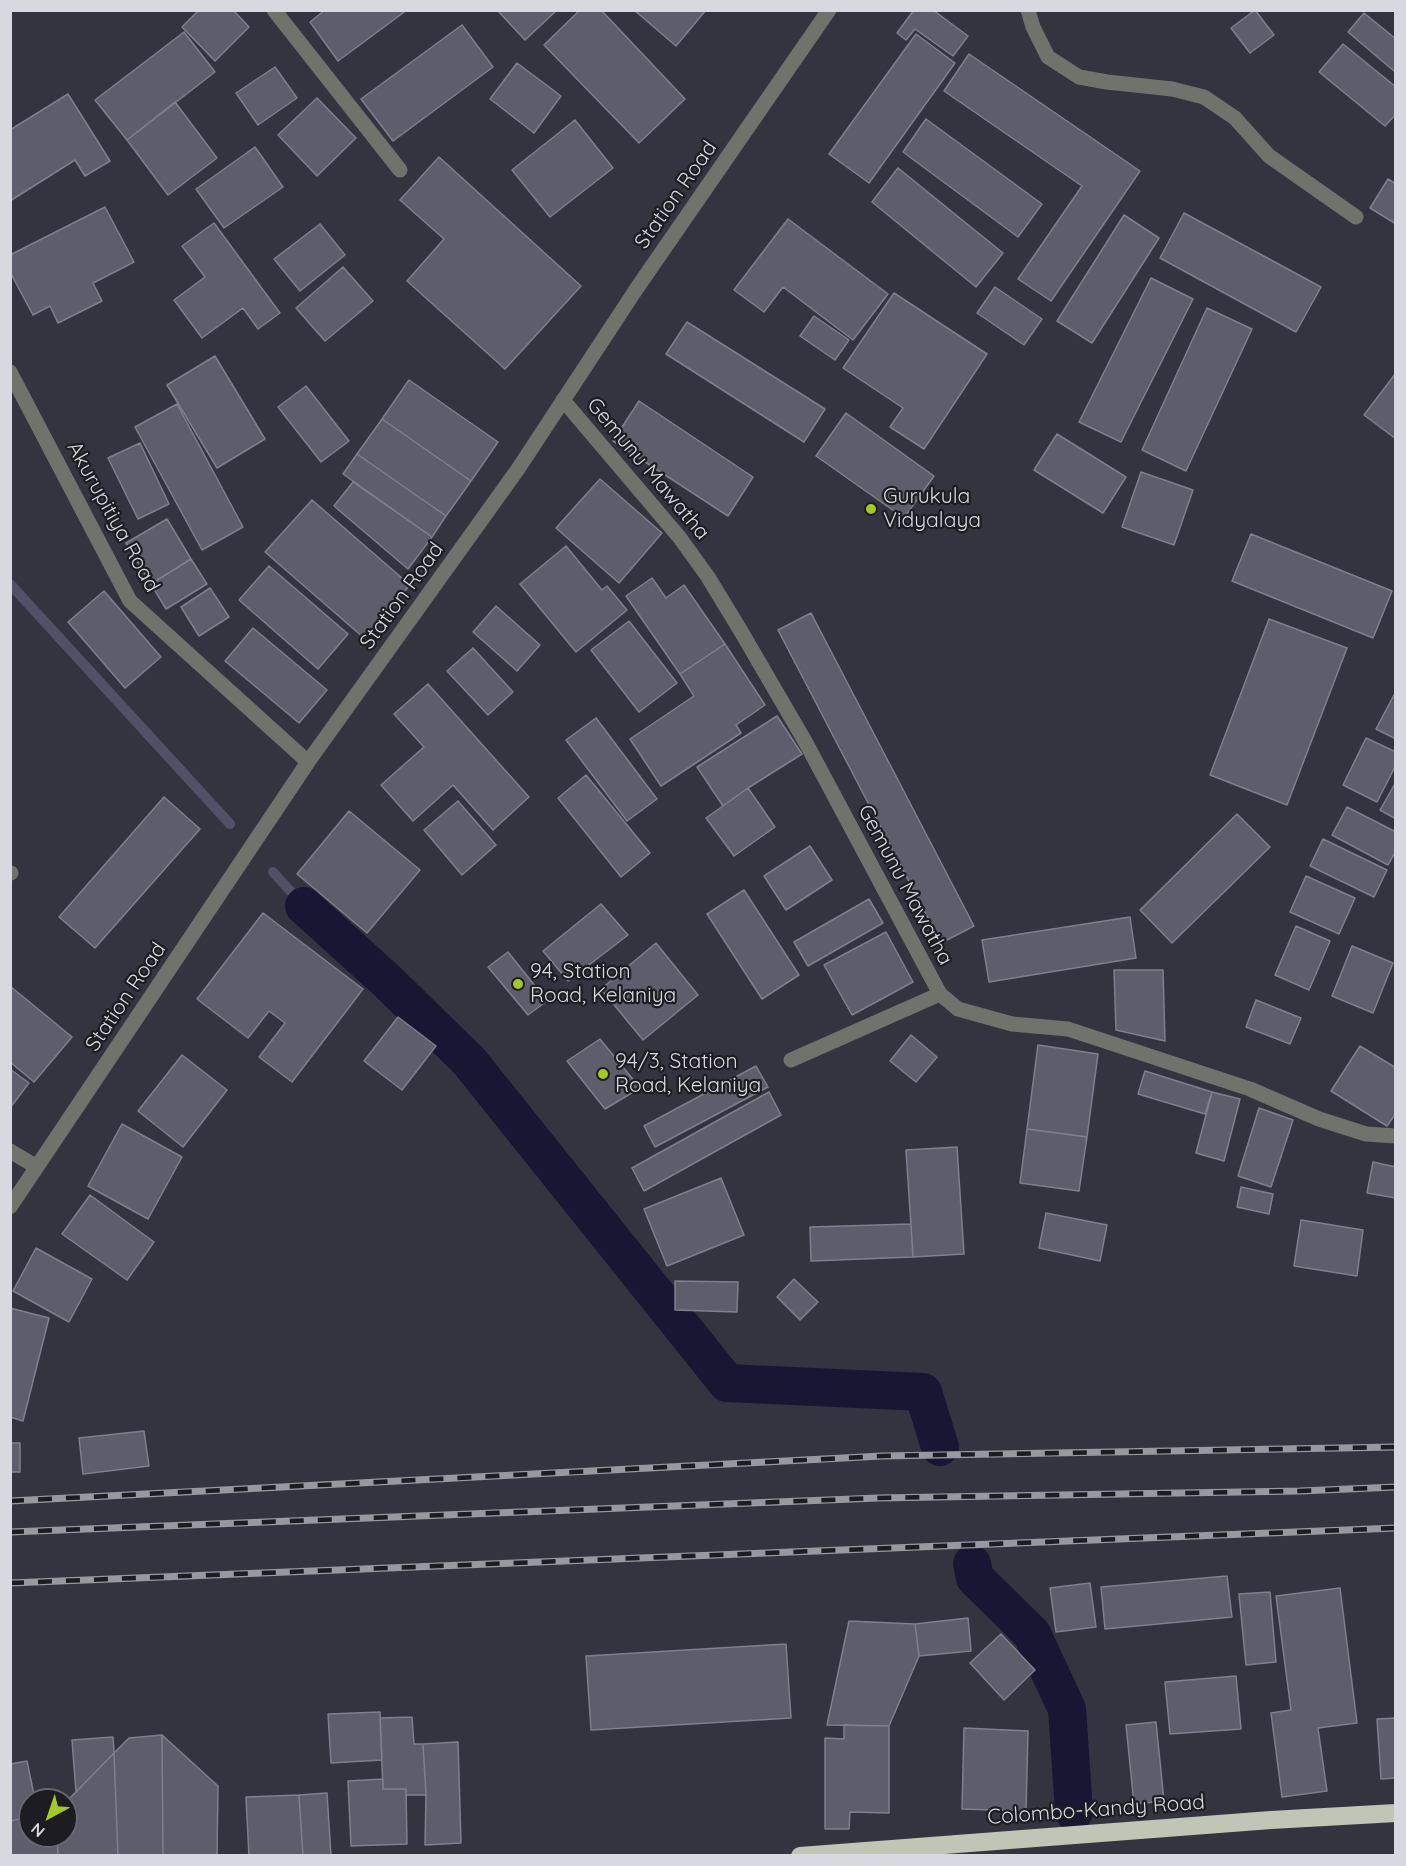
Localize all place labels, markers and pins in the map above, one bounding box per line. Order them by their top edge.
place label: Gurukula Vidyalaya [883,484,981,534]
marker: Gurukula Vidyalaya [864,502,878,516]
place label: 94, Station Road, Kelaniya [530,959,676,1009]
marker: 94, Station Road, Kelaniya [511,977,525,991]
place label: 94/3, Station Road, Kelaniya [615,1049,761,1099]
marker: 94/3, Station Road, Kelaniya [596,1067,610,1081]

